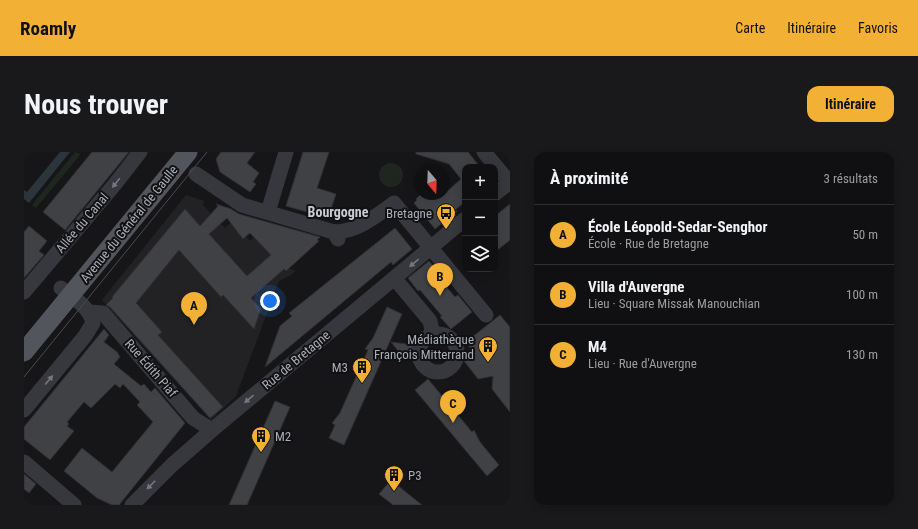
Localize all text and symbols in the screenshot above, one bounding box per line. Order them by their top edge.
text: Roamly [20,17,76,40]
text: Carte [735,20,765,36]
text: Itinéraire [787,20,836,36]
text: Favoris [858,20,898,36]
button: Itinéraire [807,86,894,122]
text: Nous trouver [24,88,168,121]
street label: Avenue du Général de Gaulle [77,163,181,285]
north arrow [414,164,450,200]
map controls [462,164,498,272]
button: + [462,164,498,200]
text: À proximité [550,168,628,188]
text: 3 résultats [824,171,878,186]
one-way arrow [111,177,120,188]
street label: Allée du Canal [53,190,111,256]
button: − [462,200,498,236]
bus stop icon: Bretagne [435,202,457,230]
district label: Bourgogne [308,204,369,220]
place label: Bretagne [386,206,432,221]
text: École Léopold-Sedar-Senghor [588,218,768,236]
text: A [559,227,567,242]
text: 50 m [852,227,878,242]
button: layers [462,236,498,272]
text: École · Rue de Bretagne [588,236,709,251]
one-way arrow [408,258,419,267]
pin: B [427,263,453,296]
text: Villa d'Auvergne [588,278,685,296]
text: B [559,287,567,302]
text: 100 m [846,287,878,302]
your location [260,291,280,311]
pin: A [181,292,207,325]
text: Lieu · Square Missak Manouchian [588,296,760,311]
street label: Rue de Bretagne [259,327,333,393]
place label: Médiathèque François Mitterrand [374,332,474,362]
building icon: Médiathèque François Mitterrand [477,335,499,363]
street label: Rue Édith Piaf [122,336,180,400]
text: M4 [588,338,607,356]
text: C [559,347,567,362]
text: 130 m [846,347,878,362]
building icon: M3 [351,356,373,384]
text: Lieu · Rue d'Auvergne [588,356,697,371]
place label: M3 [332,360,348,375]
one-way arrow [44,375,53,386]
pin: C [440,390,466,423]
one-way arrow [244,395,254,404]
building icon: M2 [250,425,272,453]
place label: M2 [275,429,291,444]
building icon: P3 [383,464,405,492]
place label: P3 [408,468,422,483]
one-way arrow [147,480,156,490]

